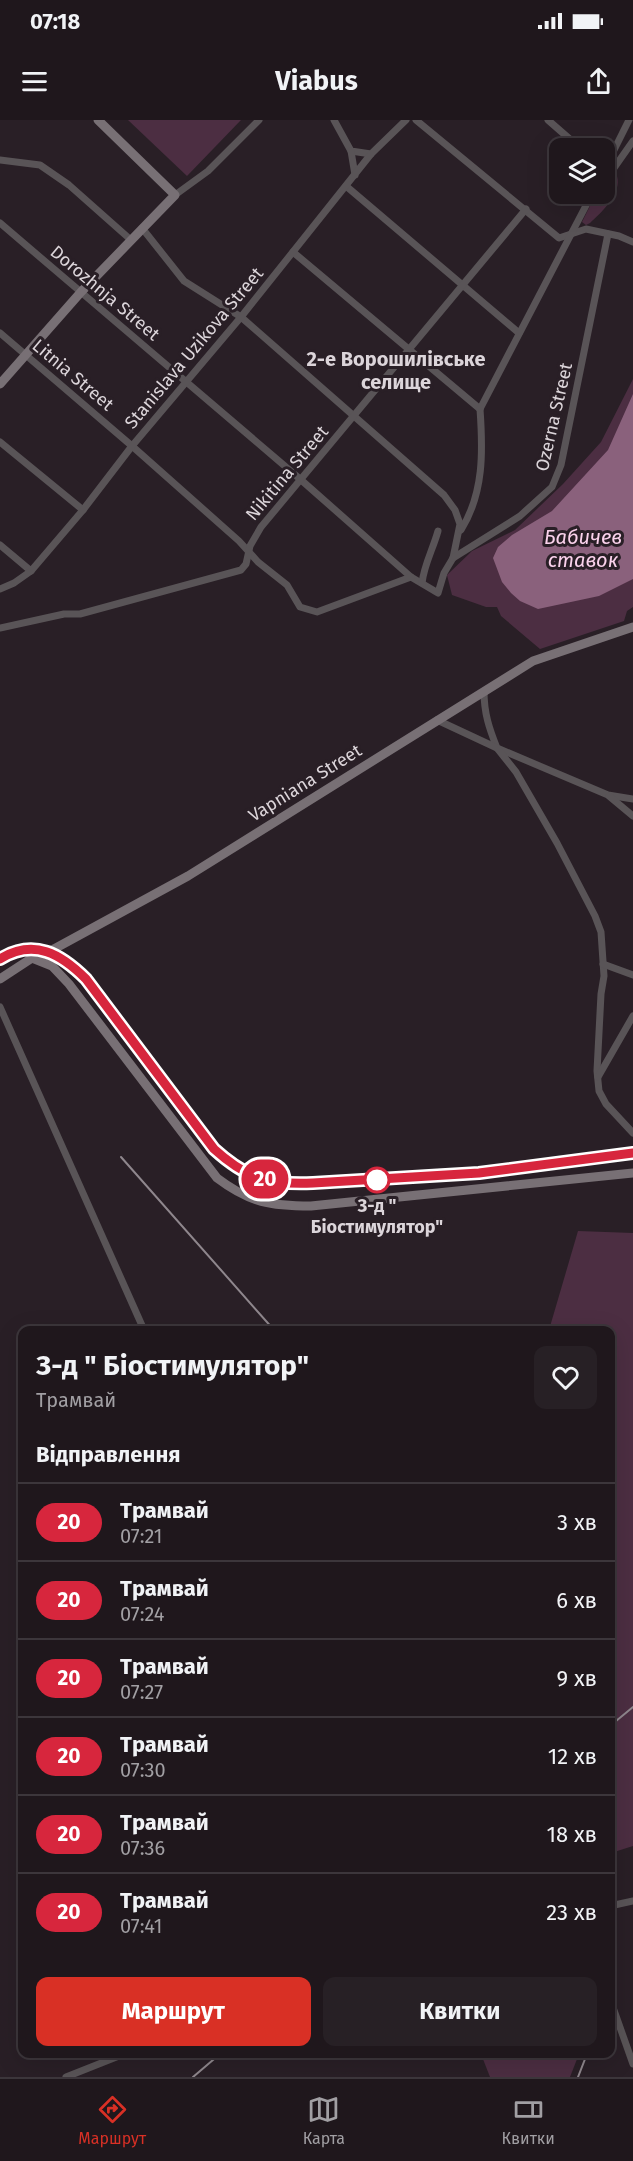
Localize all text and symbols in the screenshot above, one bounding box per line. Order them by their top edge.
text: 07:18 [30,8,80,35]
icon: menu [18,65,51,98]
text: Viabus [275,65,358,97]
icon: share [582,65,615,98]
map controls [549,138,615,204]
button: layers [549,138,615,204]
street label: Dorozhnja Street [46,241,165,346]
street label: Stanislava Uzikova Street [120,262,268,433]
street label: Litnia Street [28,335,119,416]
district label: 2-е Ворошилівське селище [306,347,486,394]
street label: Ozerna Street [531,360,577,473]
street label: Nikitina Street [241,421,333,525]
water label: Бабичев ставок [544,525,622,572]
street label: Vapniana Street [244,739,366,827]
line badge: 20 [238,1160,292,1198]
text: 20 [253,1166,277,1192]
marker: З-д " Біостимулятор" [364,1167,390,1193]
place label: З-д " Біостимулятор" [311,1195,443,1238]
button: heart [534,1346,597,1409]
text: З-д " Біостимулятор" [36,1349,309,1382]
text: Трамвай [36,1388,116,1412]
text: Відправлення [36,1441,181,1468]
text: Трамвай [120,1497,209,1524]
text: 20 [57,1509,81,1535]
text: 3 хв [557,1509,597,1536]
text: 07:21 [120,1524,163,1548]
text: Трамвай [120,1575,209,1602]
text: 20 [57,1587,81,1613]
text: 6 хв [556,1587,597,1614]
text: 07:24 [120,1602,164,1626]
text: Трамвай [120,1653,209,1680]
text: 20 [57,1665,81,1691]
text: 9 хв [557,1665,597,1692]
text: 07:27 [120,1680,163,1704]
text: Трамвай [120,1731,209,1758]
text: 20 [57,1743,81,1769]
text: 12 хв [548,1743,597,1770]
text: 07:30 [120,1758,166,1782]
text: Трамвай [120,1809,209,1836]
text: 20 [57,1821,81,1847]
text: 18 хв [546,1821,597,1848]
text: 07:36 [120,1836,165,1860]
text: Трамвай [120,1887,209,1914]
text: 20 [57,1899,81,1925]
text: 23 хв [546,1899,597,1926]
text: 07:41 [120,1914,162,1938]
button: Маршрут [36,1977,311,2046]
button: Квитки [323,1977,597,2046]
tab: Маршрут [78,2093,146,2148]
tab: Карта [303,2093,345,2148]
tab: Квитки [502,2093,555,2148]

